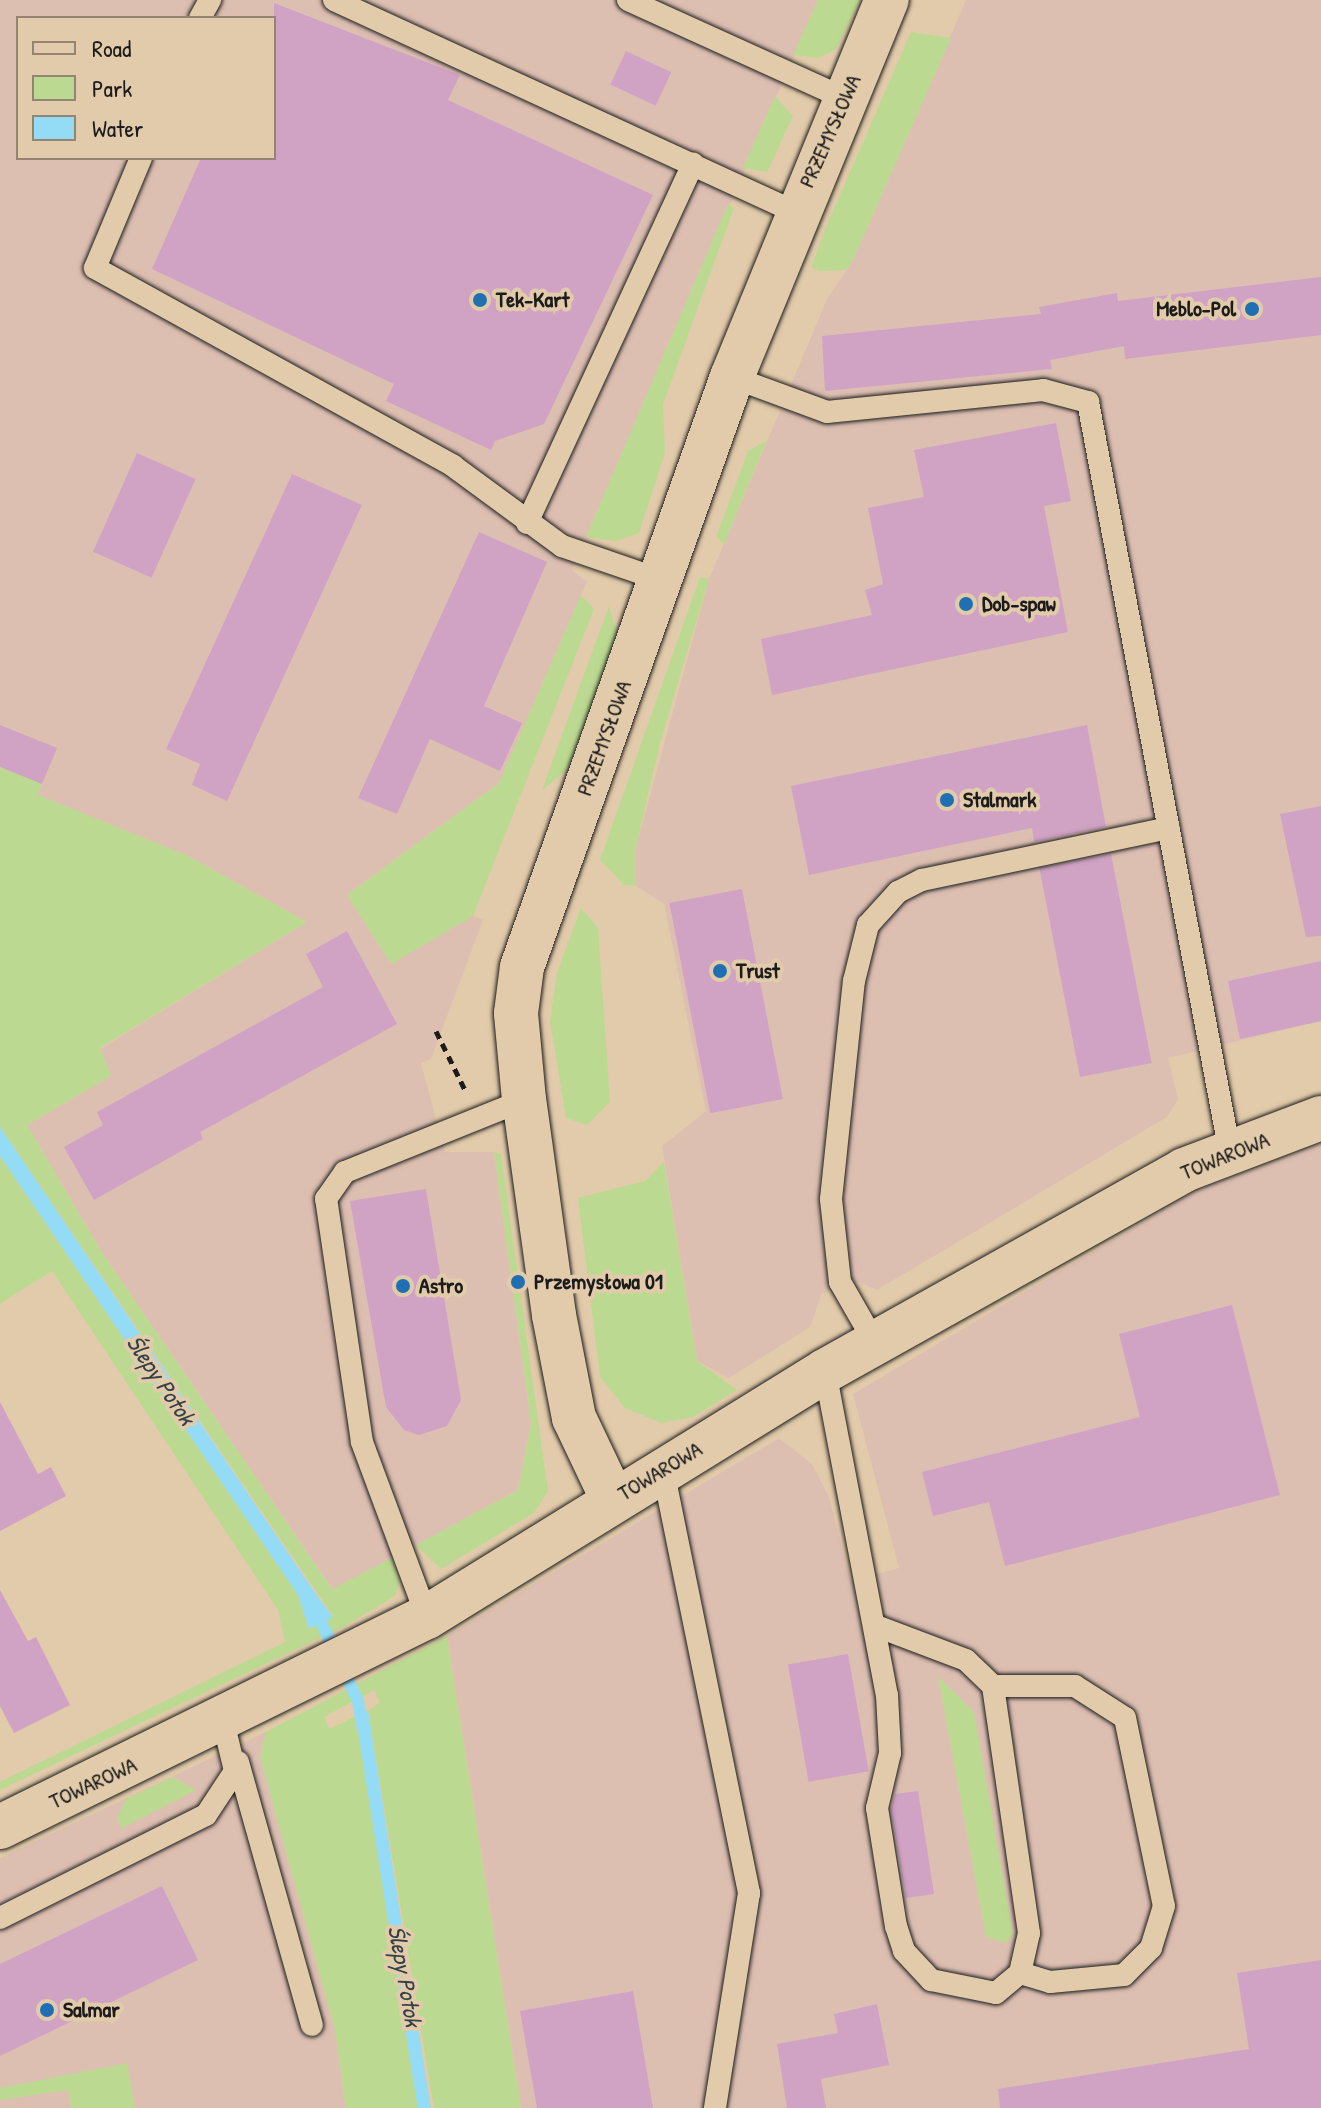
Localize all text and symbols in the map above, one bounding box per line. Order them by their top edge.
legend [16,16,276,160]
text: Road [92,32,131,64]
street label: PRZEMYSŁOWA [793,70,867,192]
text: Park [92,72,132,104]
text: Water [92,112,143,144]
place label: Tek-Kart [496,287,569,313]
marker: Tek-Kart [471,291,489,309]
place label: Meblo-Pol [1156,296,1236,322]
marker: Meblo-Pol [1243,300,1261,318]
place label: Dob-spaw [982,591,1056,617]
marker: Dob-spaw [957,595,975,613]
street label: PRZEMYSŁOWA [571,677,637,799]
place label: Stalmark [963,787,1036,813]
marker: Stalmark [938,791,956,809]
place label: Trust [736,958,780,984]
marker: Trust [711,962,729,980]
street label: TOWAROWA [1177,1126,1273,1186]
place label: Przemysłowa 01 [534,1269,663,1295]
place label: Astro [419,1273,463,1299]
marker: Przemysłowa 01 [509,1273,527,1291]
marker: Astro [394,1277,412,1295]
water label: Ślepy Potok [121,1330,201,1430]
street label: TOWAROWA [613,1436,707,1506]
street label: TOWAROWA [45,1751,141,1815]
water label: Ślepy Potok [382,1923,428,2029]
place label: Salmar [63,1997,120,2023]
marker: Salmar [38,2001,56,2019]

